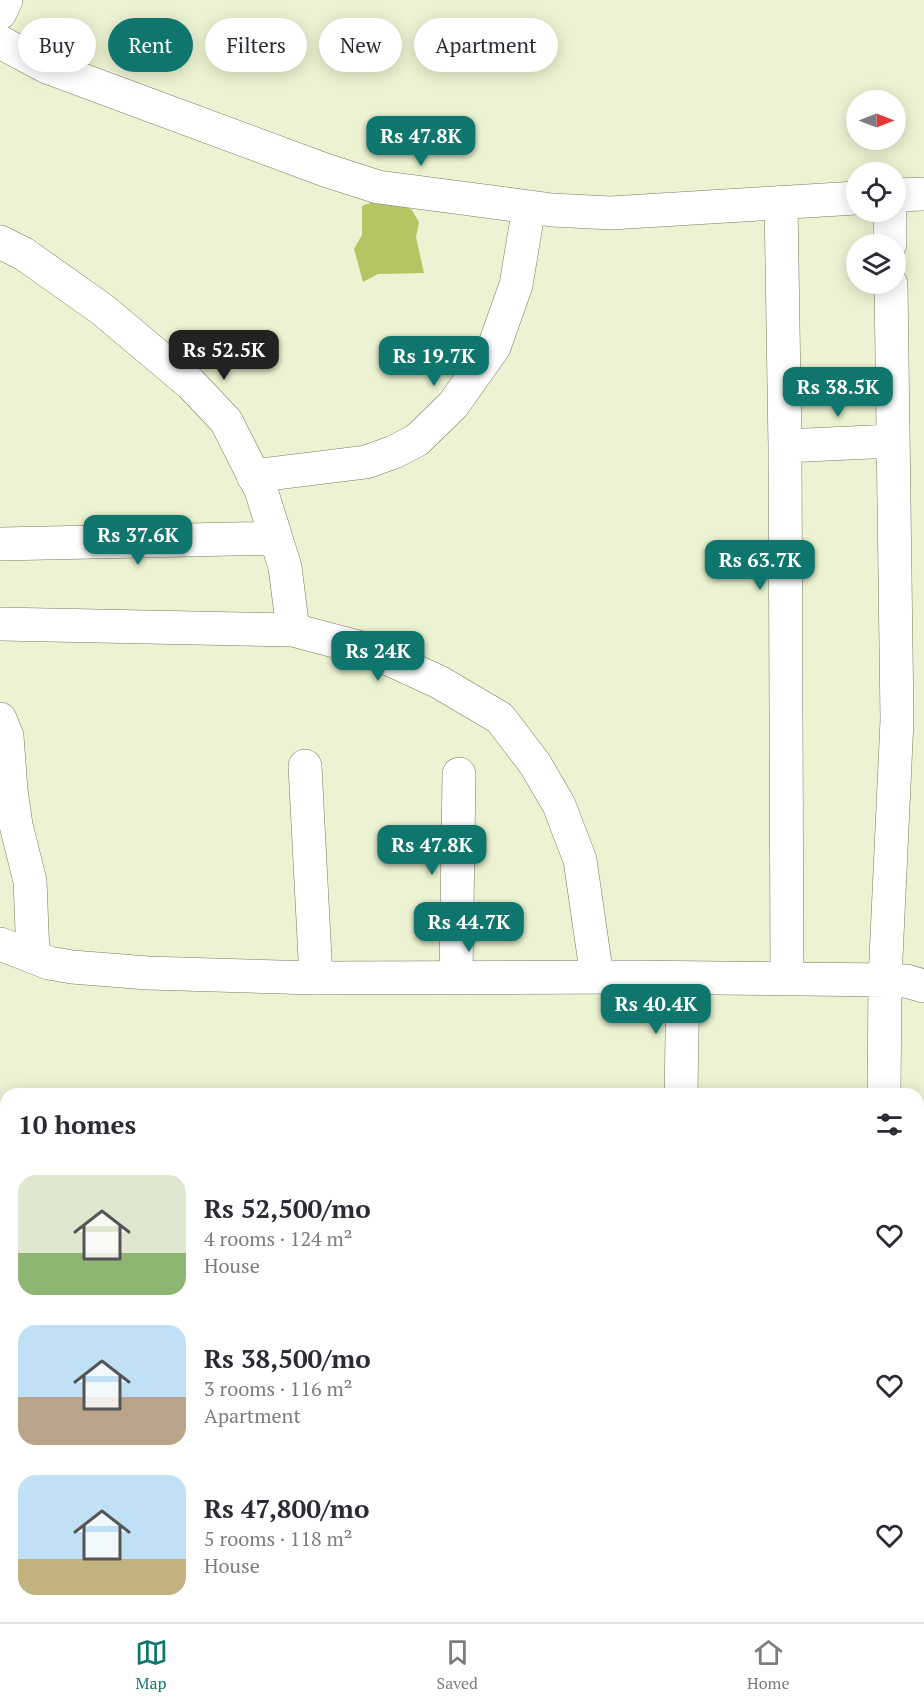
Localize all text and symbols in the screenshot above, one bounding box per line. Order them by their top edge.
chip: Buy [18,18,96,72]
chip: Rent [108,18,193,72]
chip: Filters [205,18,307,72]
chip: New [319,18,402,72]
chip: Apartment [414,18,558,72]
north arrow [846,90,906,150]
map controls [846,90,906,294]
pin: Rs 47.8K [359,116,483,167]
text: Rs 47.8K [380,122,462,149]
button: locate [846,162,906,222]
button: layers [846,234,906,294]
pin: Rs 52.5K [162,330,286,381]
text: Rs 52.5K [183,336,265,363]
pin: Rs 19.7K [372,336,496,387]
text: Rs 19.7K [393,342,475,369]
pin: Rs 38.5K [776,367,900,418]
text: Rs 38.5K [797,373,879,400]
pin: Rs 37.6K [76,515,200,566]
text: Rs 37.6K [97,521,179,548]
pin: Rs 63.7K [698,540,822,591]
text: Rs 63.7K [719,546,801,573]
pin: Rs 24K [329,631,427,682]
text: Rs 24K [345,637,411,664]
pin: Rs 47.8K [370,825,494,876]
text: Rs 47.8K [391,831,473,858]
pin: Rs 44.7K [407,902,531,953]
text: Rs 44.7K [428,908,510,935]
pin: Rs 40.4K [594,984,718,1035]
text: Rs 40.4K [615,990,697,1017]
text: 10 homes [18,1107,136,1141]
icon: filters [873,1108,906,1141]
text: Rs 52,500/mo [204,1191,371,1225]
icon: home [66,1199,138,1271]
icon: heart [873,1219,906,1252]
text: 4 rooms · 124 m² [204,1225,352,1252]
text: House [204,1252,260,1279]
text: Rs 38,500/mo [204,1341,371,1375]
icon: home [66,1349,138,1421]
icon: heart [873,1369,906,1402]
text: 3 rooms · 116 m² [204,1375,352,1402]
text: Apartment [204,1402,301,1429]
text: Rs 47,800/mo [204,1491,369,1525]
icon: home [66,1499,138,1571]
icon: heart [873,1519,906,1552]
text: 5 rooms · 118 m² [204,1525,352,1552]
text: House [204,1552,260,1579]
tab: Map [135,1636,168,1694]
tab: Saved [437,1636,478,1694]
tab: Home [747,1636,789,1694]

